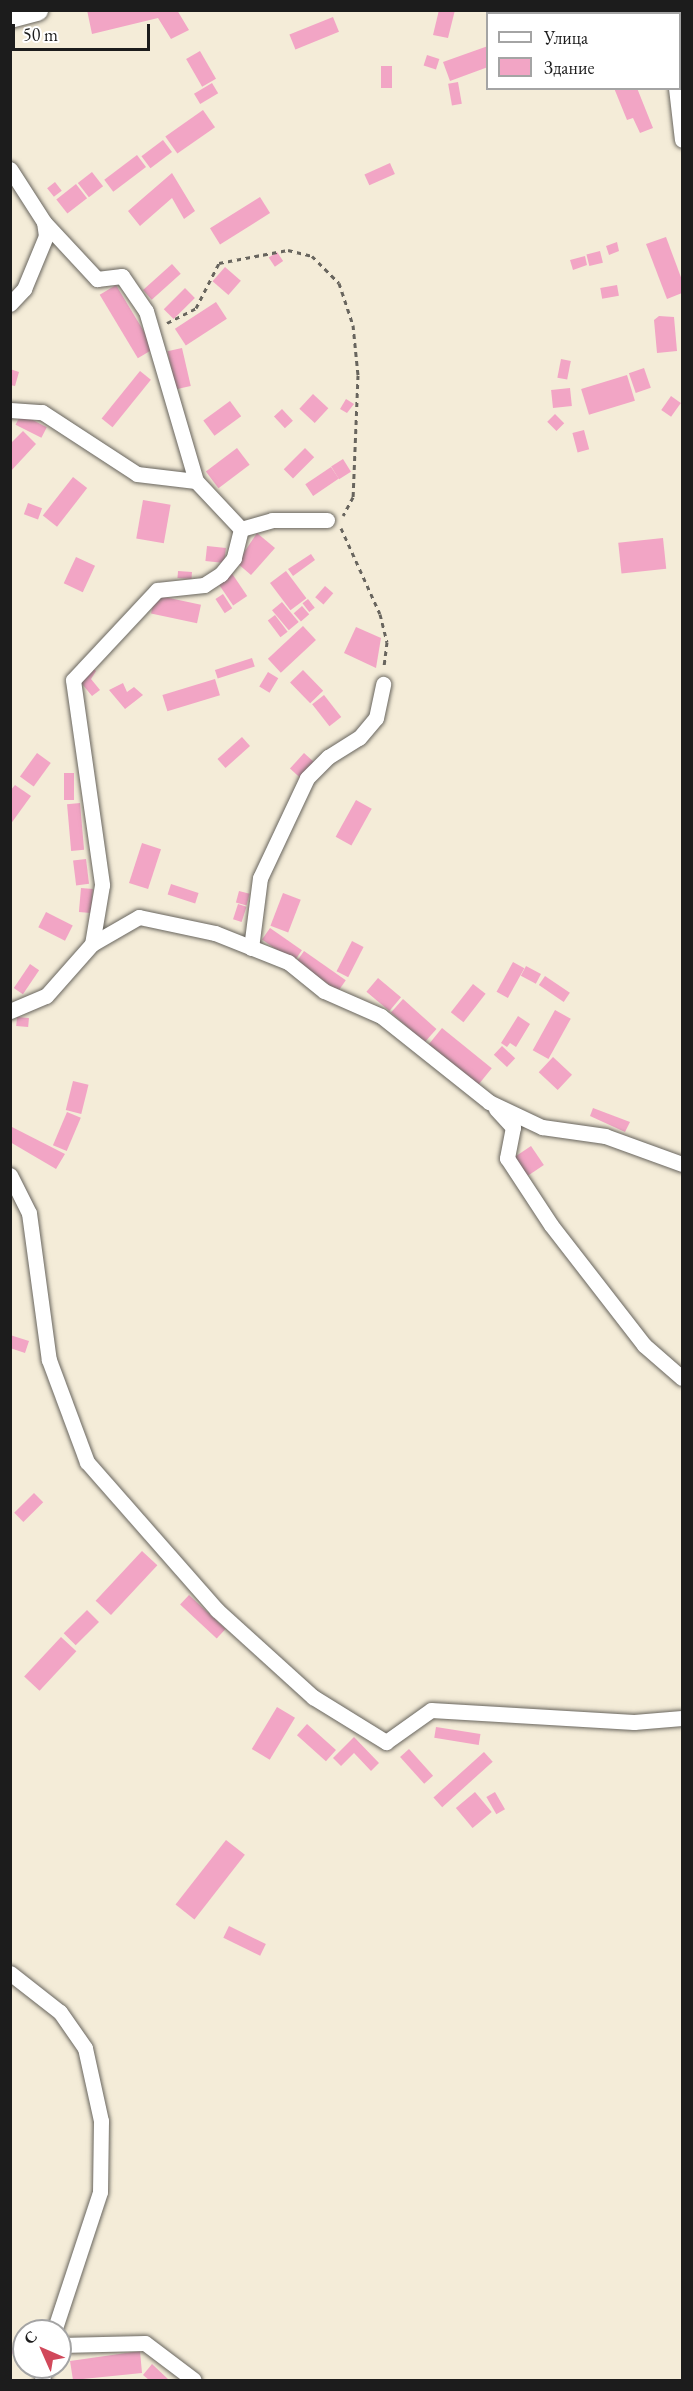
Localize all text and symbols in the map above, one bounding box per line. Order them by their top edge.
scale bar [15,12,153,50]
legend [486,12,681,90]
text: 50 m [23,23,58,46]
text: Улица [544,26,588,49]
text: Здание [544,56,594,79]
north arrow [12,2319,72,2379]
text: С [19,2326,42,2349]

